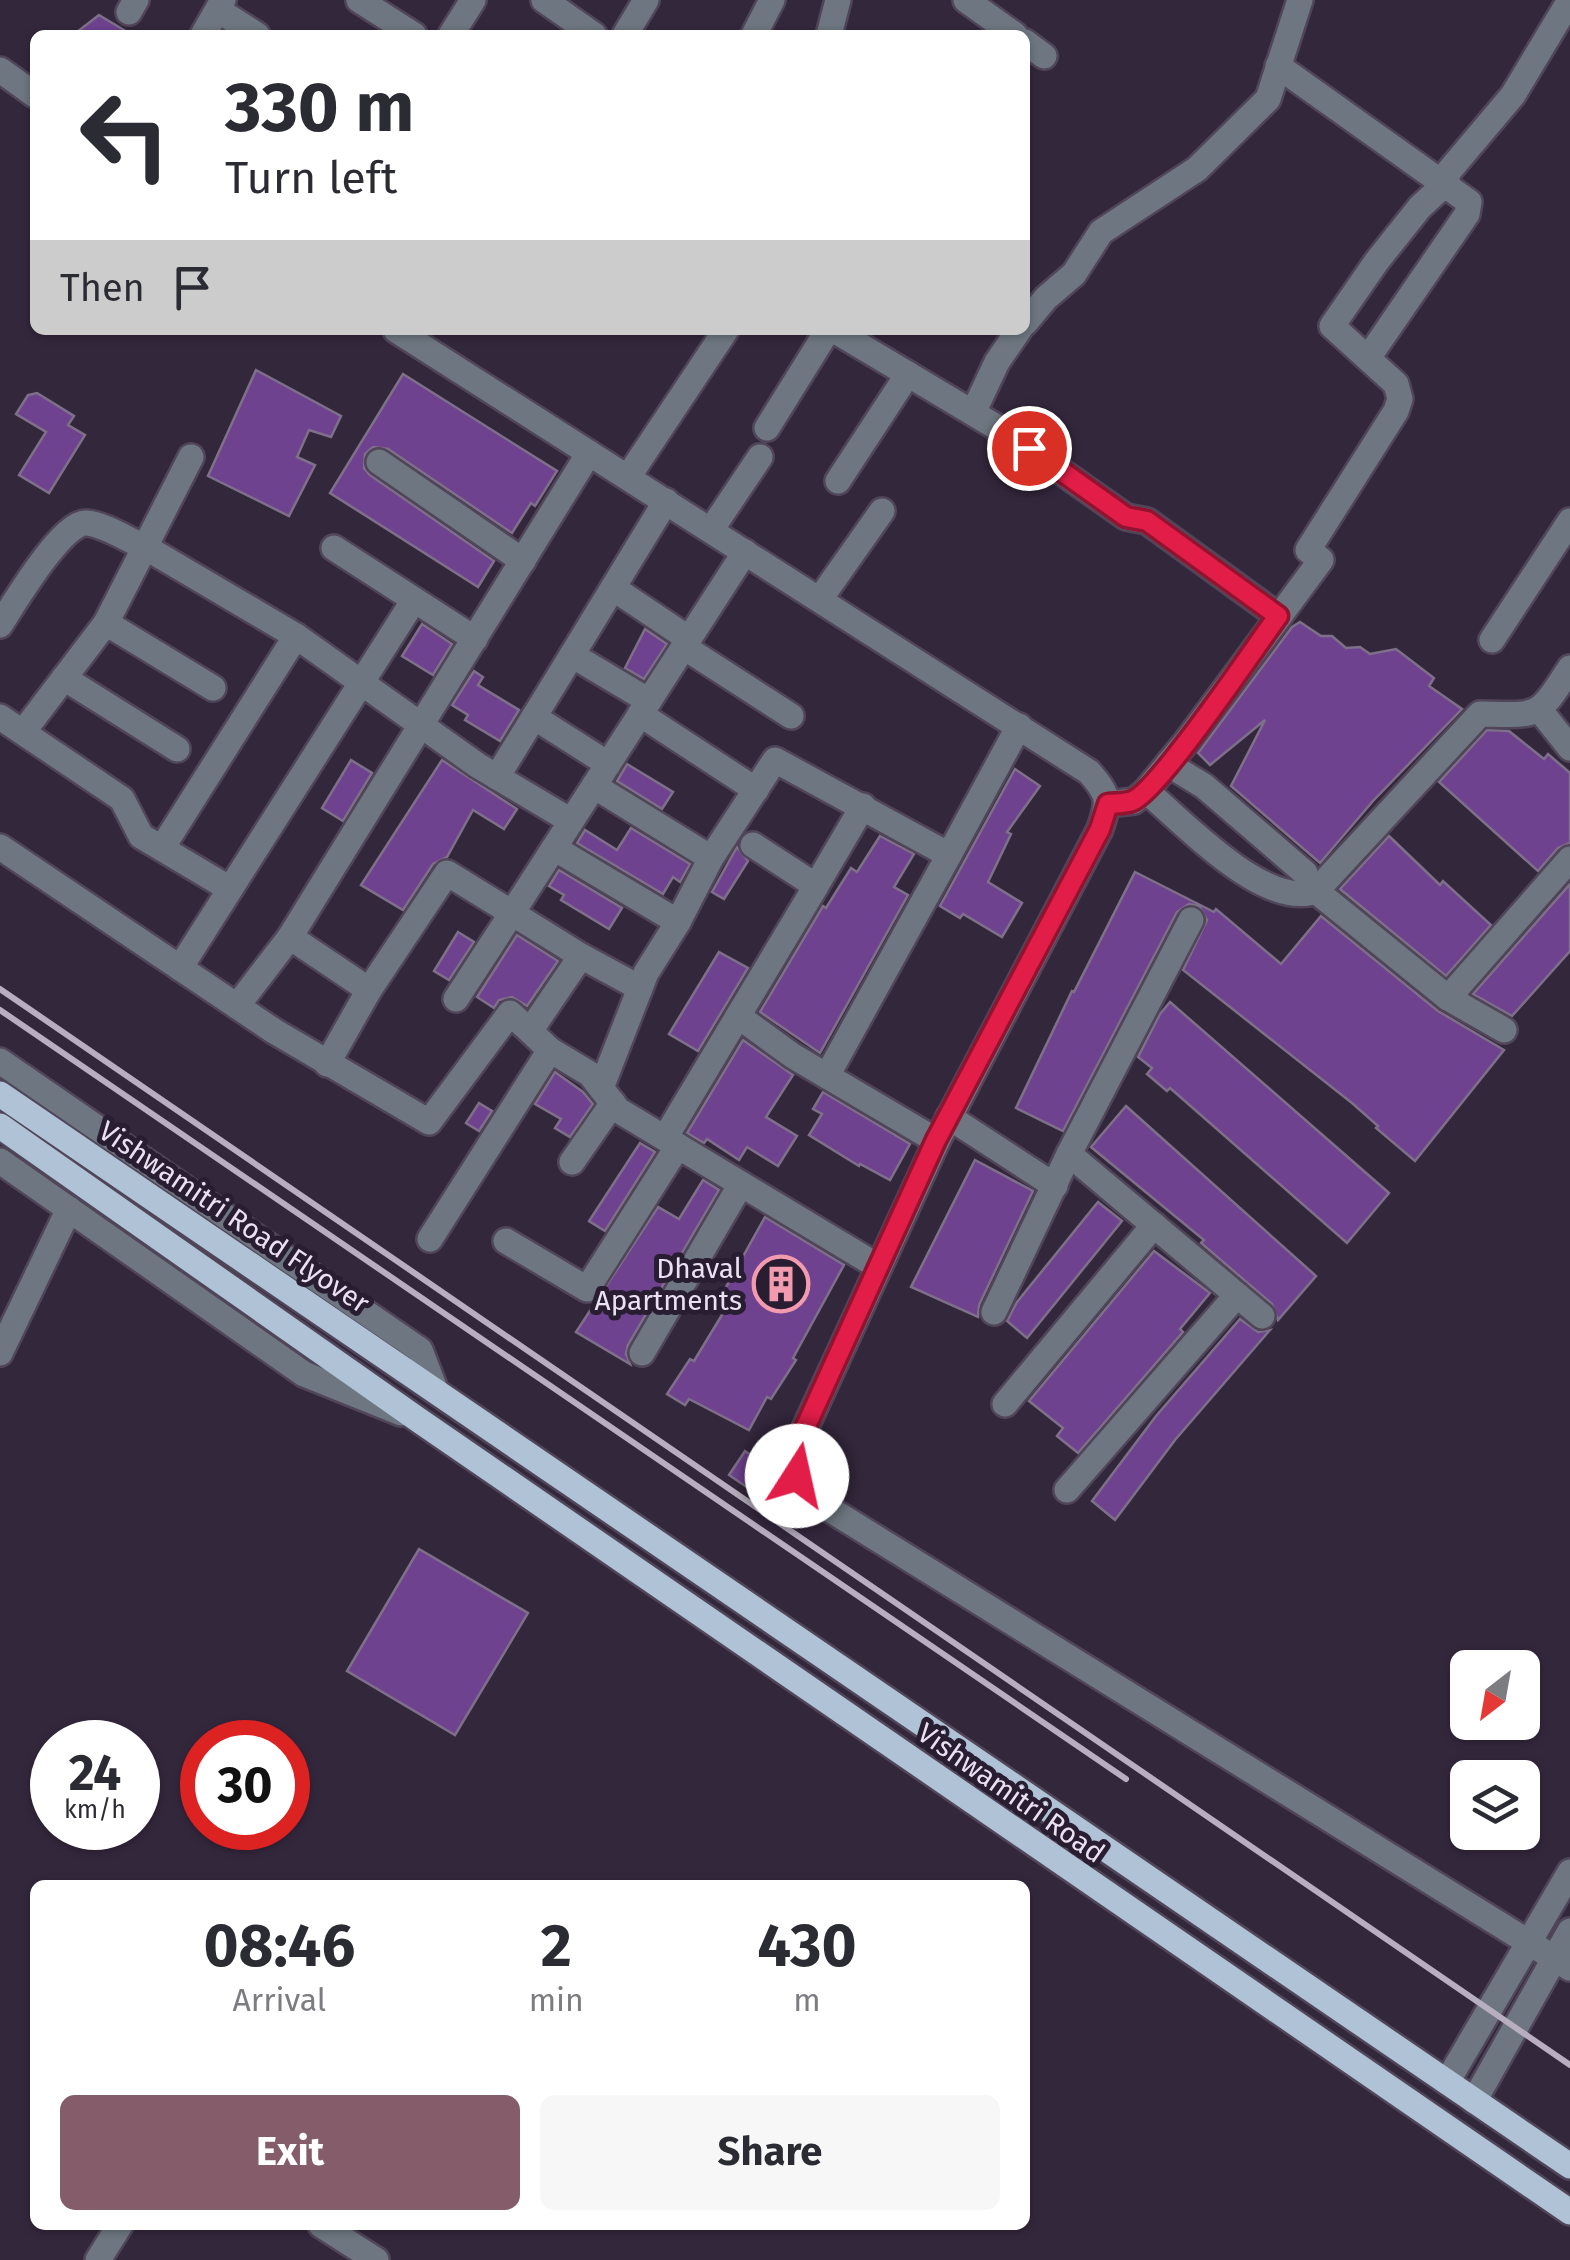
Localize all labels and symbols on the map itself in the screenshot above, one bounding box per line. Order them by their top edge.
pin [987,406,1072,491]
street label: Vishwamitri Road Flyover [93,1114,376,1320]
place label: Dhaval Apartments [595,1252,742,1317]
building icon: Dhaval Apartments [751,1254,811,1314]
position arrow [745,1424,849,1528]
north arrow [1450,1650,1540,1740]
street label: Vishwamitri Road [911,1716,1111,1870]
speed limit sign: 30 [180,1720,310,1850]

